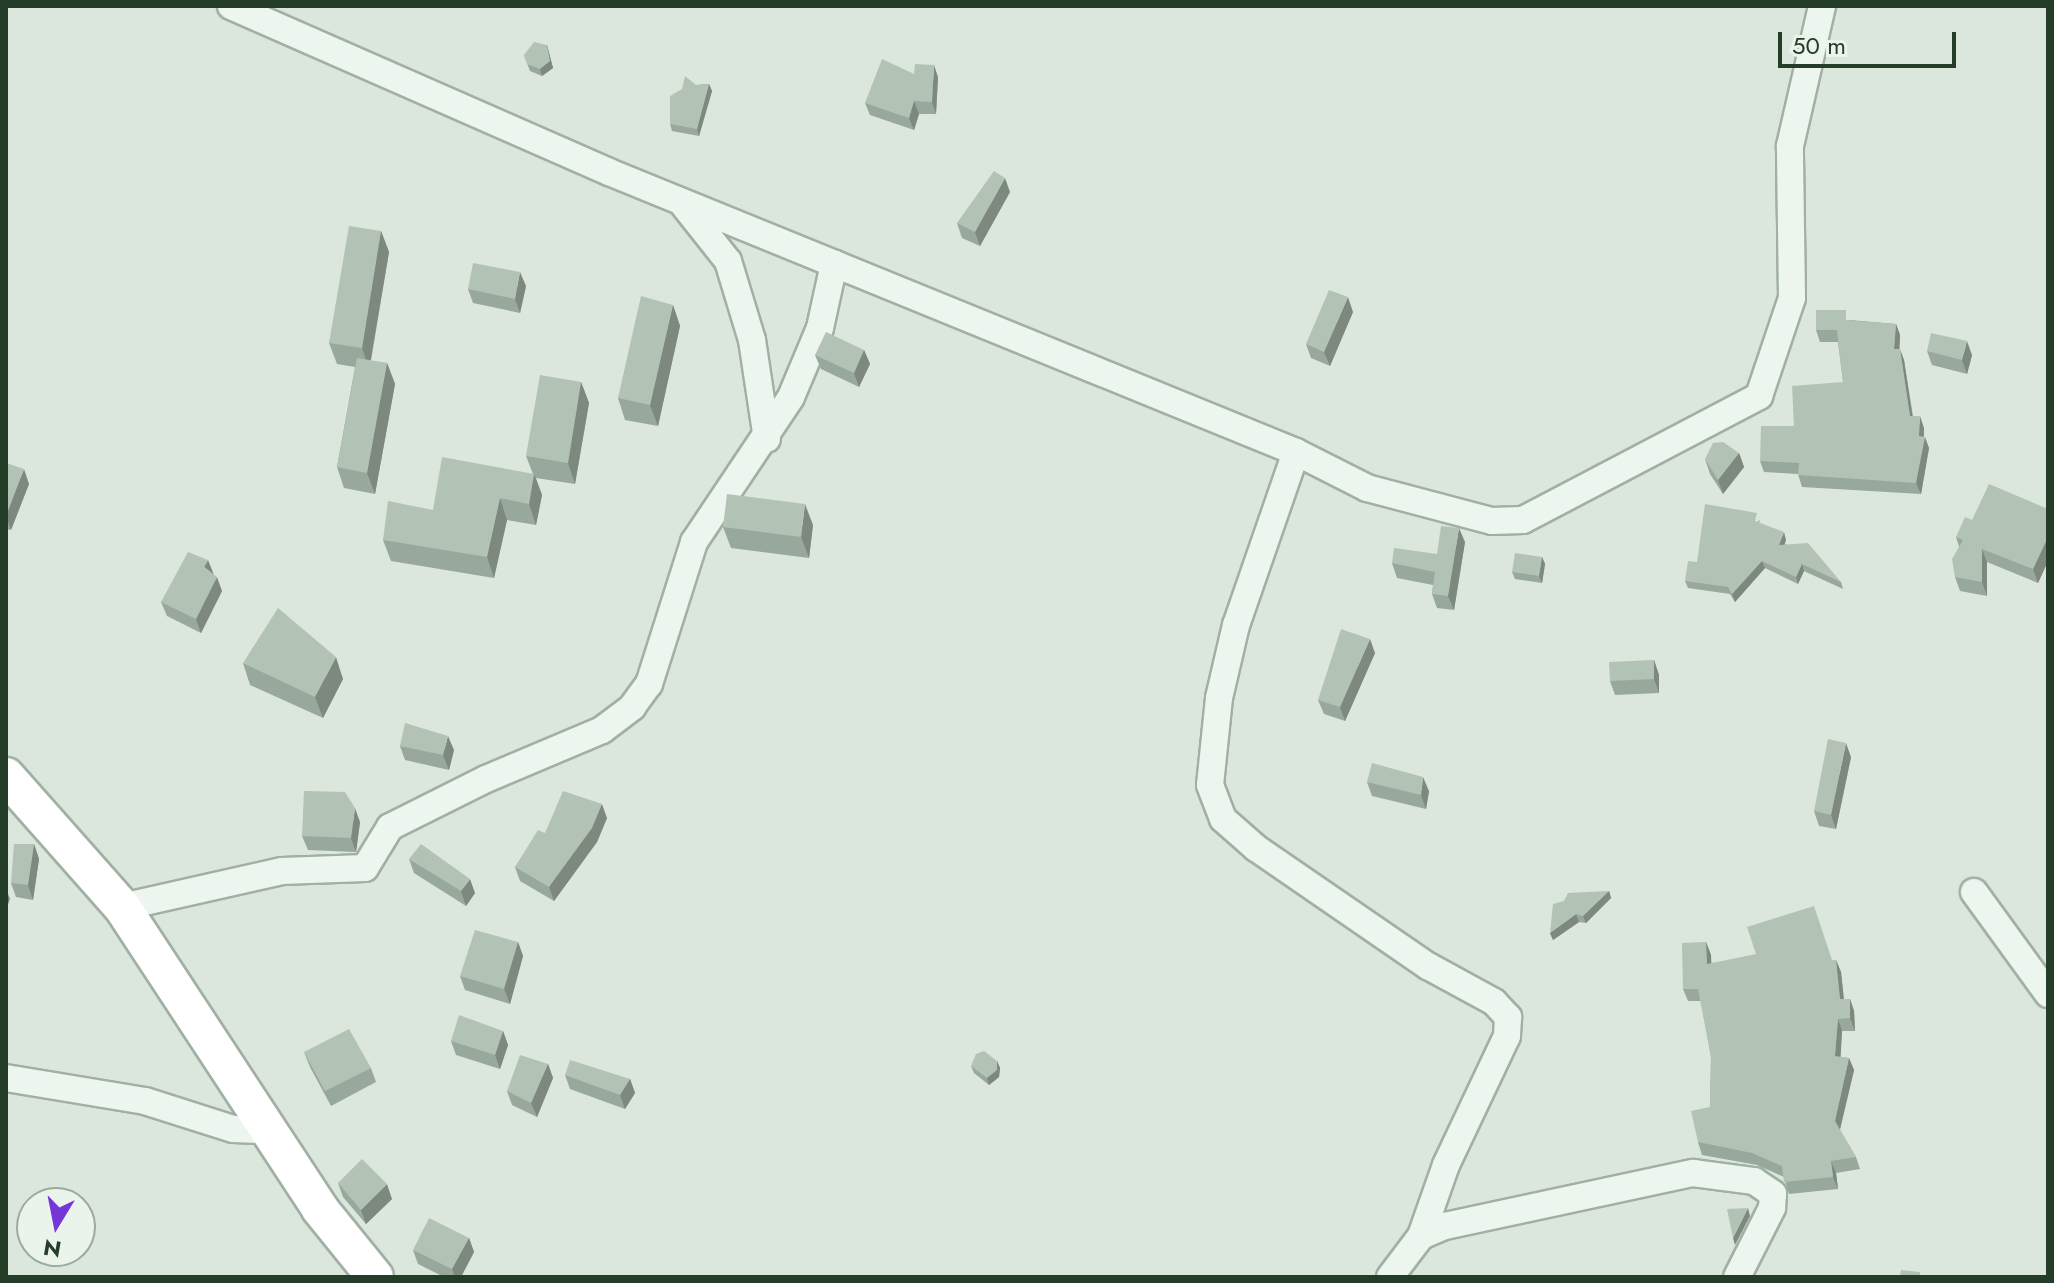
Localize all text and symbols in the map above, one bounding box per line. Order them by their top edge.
scale bar [1782,16,1960,66]
text: 50 m [1792,28,1846,63]
north arrow [16,1187,96,1267]
text: N [41,1231,64,1266]

